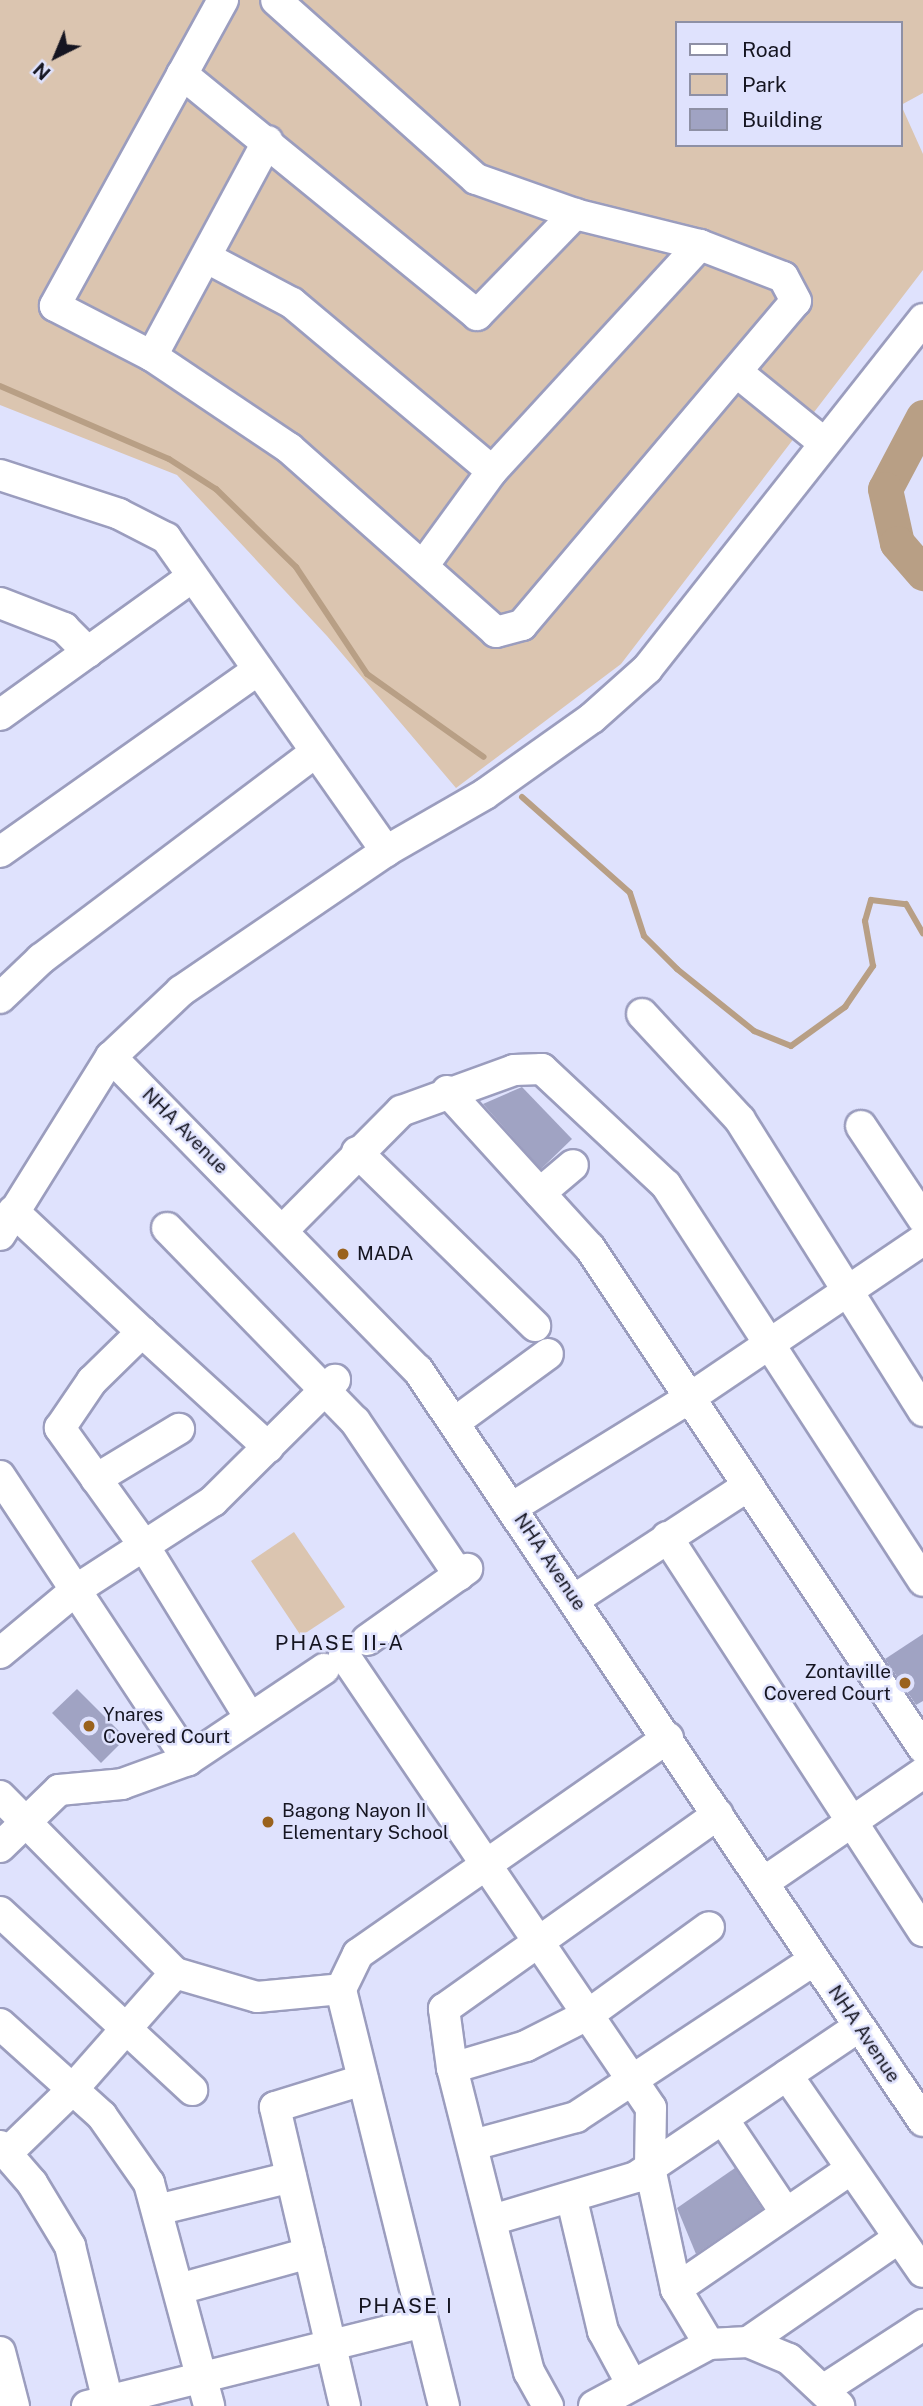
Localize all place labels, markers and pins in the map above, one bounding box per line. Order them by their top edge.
place label: MADA [357,1243,413,1265]
marker: MADA [335,1246,351,1262]
place label: Zontaville Covered Court [764,1661,891,1705]
marker: Zontaville Covered Court [897,1675,913,1691]
place label: Ynares Covered Court [103,1704,230,1748]
marker: Ynares Covered Court [81,1718,97,1734]
place label: Bagong Nayon II Elementary School [282,1800,449,1844]
marker: Bagong Nayon II Elementary School [260,1814,276,1830]

